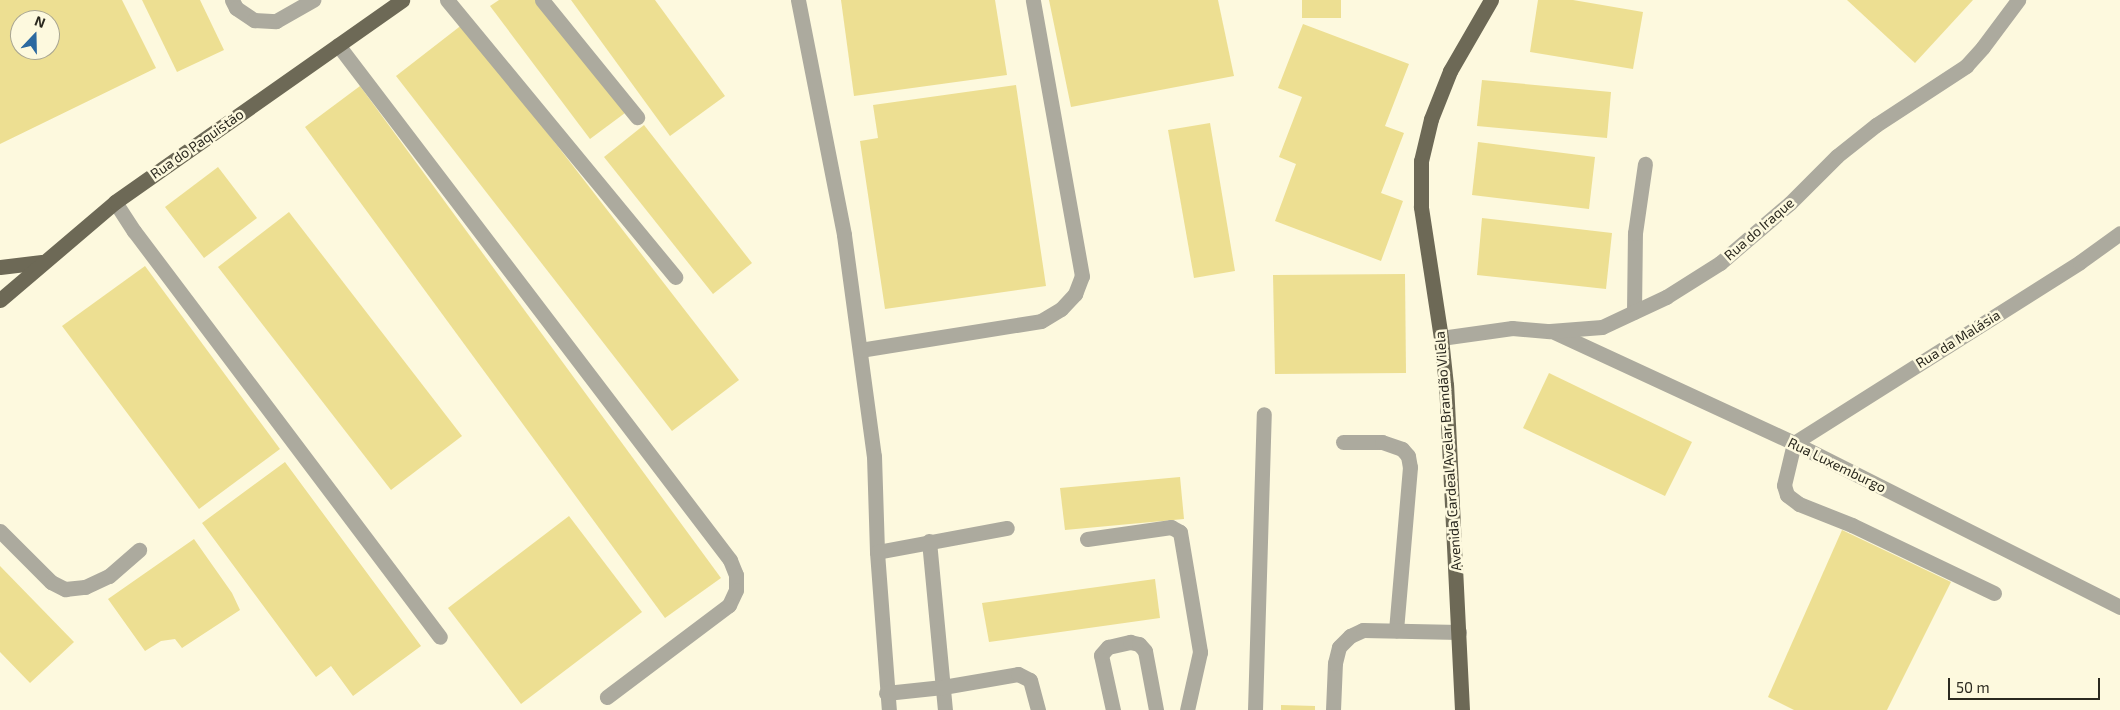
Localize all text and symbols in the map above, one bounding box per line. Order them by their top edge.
north arrow [10,10,60,60]
text: N [32,12,48,31]
street label: Rua do Paquistão [147,106,247,182]
street label: Rua do Iraque [1721,194,1797,264]
street label: Rua da Malásia [1913,306,2003,372]
street label: Avenida Cardeal Avelar Brandão Vilela [1431,330,1465,572]
street label: Rua Luxemburgo [1785,434,1889,496]
scale bar [1950,668,2102,700]
text: 50 m [1956,678,1990,696]

